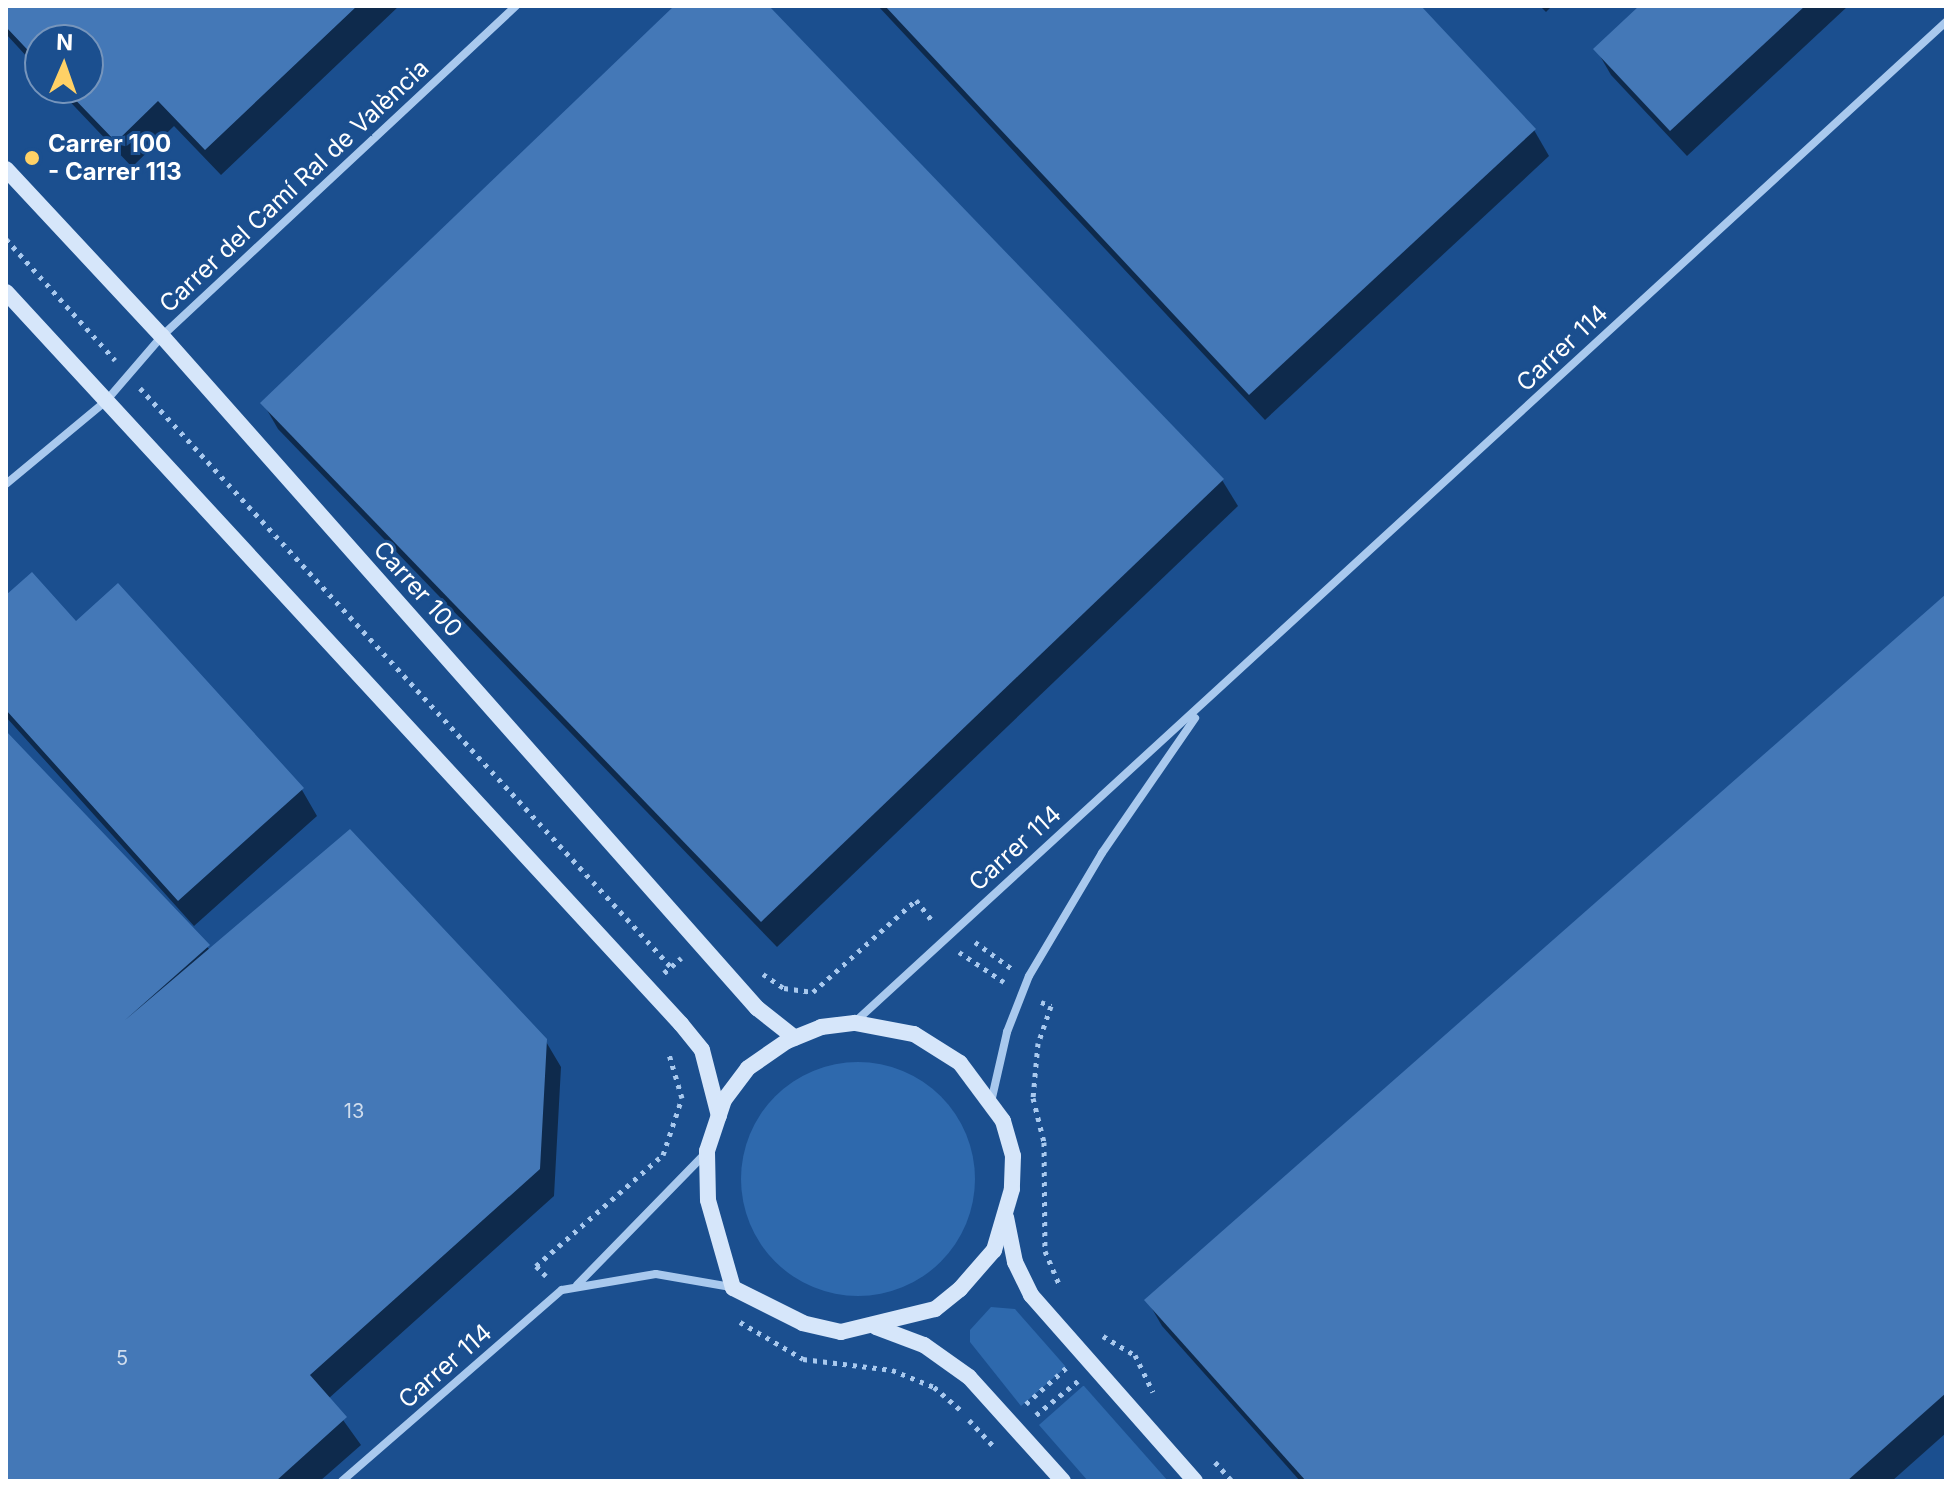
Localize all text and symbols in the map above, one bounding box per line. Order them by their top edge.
north arrow [24,24,104,104]
text: N [56,29,74,55]
street label: Carrer del Camí Ral de València [154,54,434,318]
place label: Carrer 100 - Carrer 113 [48,130,182,186]
marker: Carrer 100 - Carrer 113 [23,149,41,167]
street label: Carrer 114 [1511,299,1613,397]
street label: Carrer 100 [368,535,468,643]
street label: Carrer 114 [963,799,1067,897]
house number: 13 [344,1099,364,1123]
street label: Carrer 114 [393,1318,497,1414]
house number: 5 [116,1346,128,1370]

